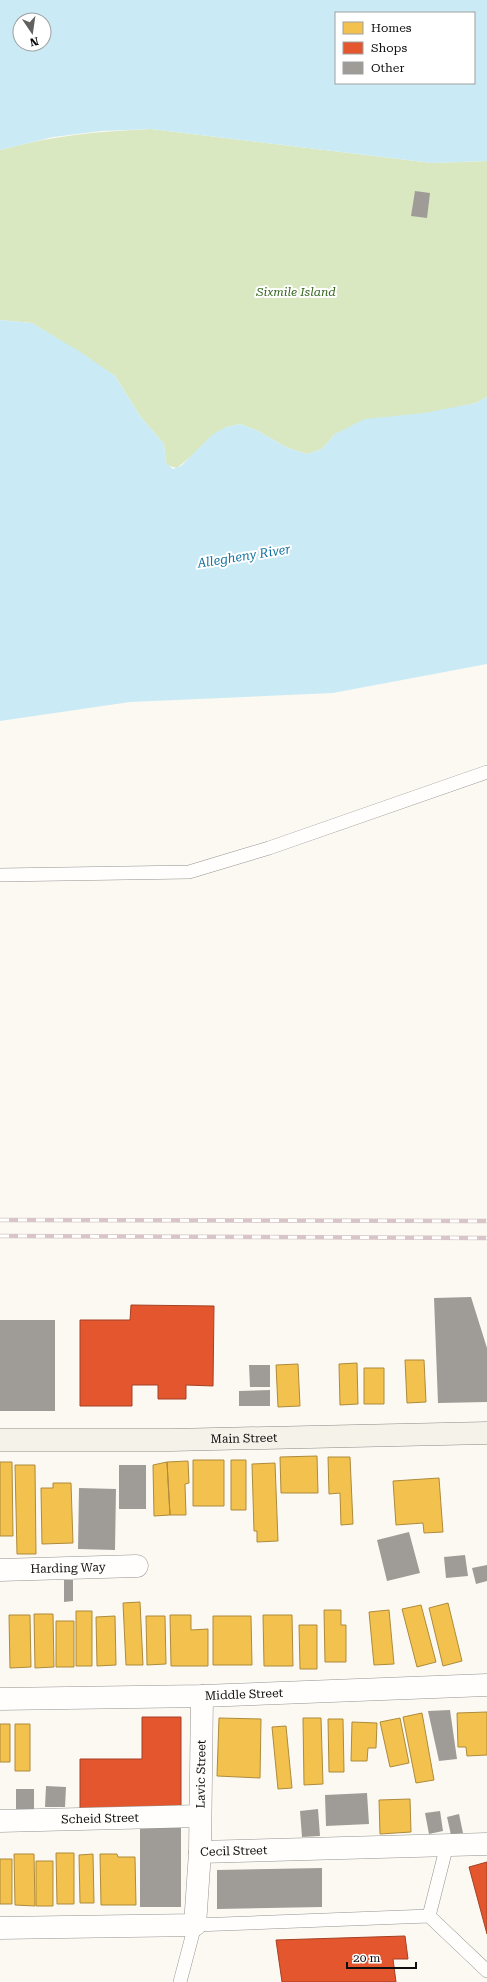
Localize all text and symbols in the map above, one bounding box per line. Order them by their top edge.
north arrow [12,12,52,52]
legend [335,12,475,84]
text: Homes [371,21,412,35]
text: N [28,34,40,49]
text: Shops [371,41,407,55]
text: Other [371,61,404,75]
park label: Sixmile Island [255,285,336,299]
water label: Allegheny River [195,541,292,571]
street label: Main Street [210,1431,278,1446]
street label: Harding Way [30,1560,107,1576]
street label: Middle Street [204,1686,284,1703]
street label: Lavic Street [194,1739,208,1808]
street label: Scheid Street [61,1811,140,1826]
street label: Cecil Street [200,1843,268,1859]
scale bar [347,1944,416,1970]
text: 20 m [353,1951,380,1965]

